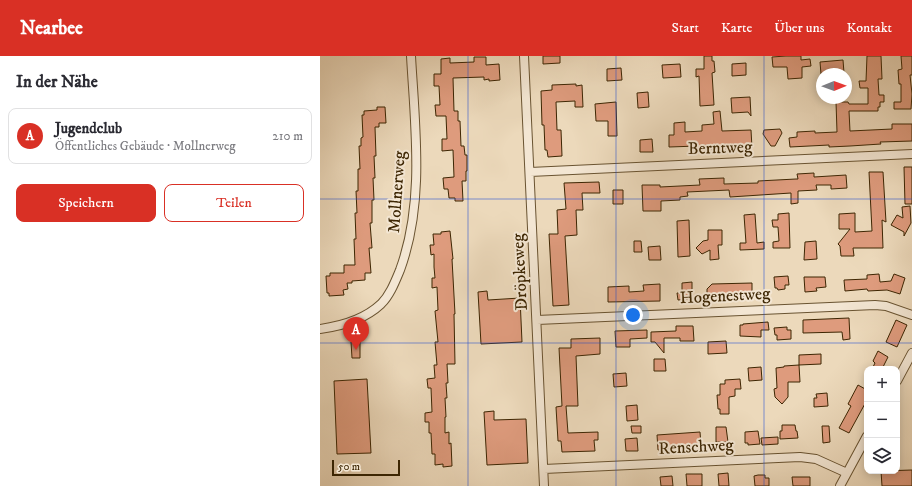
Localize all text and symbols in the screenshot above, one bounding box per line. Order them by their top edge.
text: Nearbee [20,17,83,40]
text: Start [672,19,699,37]
text: Karte [721,19,752,37]
text: Über uns [774,19,824,37]
text: Kontakt [846,19,892,37]
north arrow [816,68,852,104]
text: In der Nähe [16,71,98,93]
text: Jugendclub [55,119,122,138]
text: A [26,128,34,144]
text: 210 m [272,128,303,144]
street label: Berntweg [687,136,753,160]
text: Öffentliches Gebäude · Mollnerweg [55,138,236,154]
street label: Mollnerweg [383,150,411,234]
button: Speichern [16,184,156,222]
button: Teilen [164,184,304,222]
street label: Dröpkeweg [507,232,533,311]
street label: Hogenestweg [679,283,772,309]
your location [623,305,643,325]
pin: A [343,317,369,350]
map controls [864,366,900,474]
button: + [864,366,900,402]
button: − [864,402,900,438]
street label: Renschweg [658,434,735,460]
button: layers [864,438,900,474]
scale bar [332,458,400,477]
text: 50 m [338,460,360,474]

